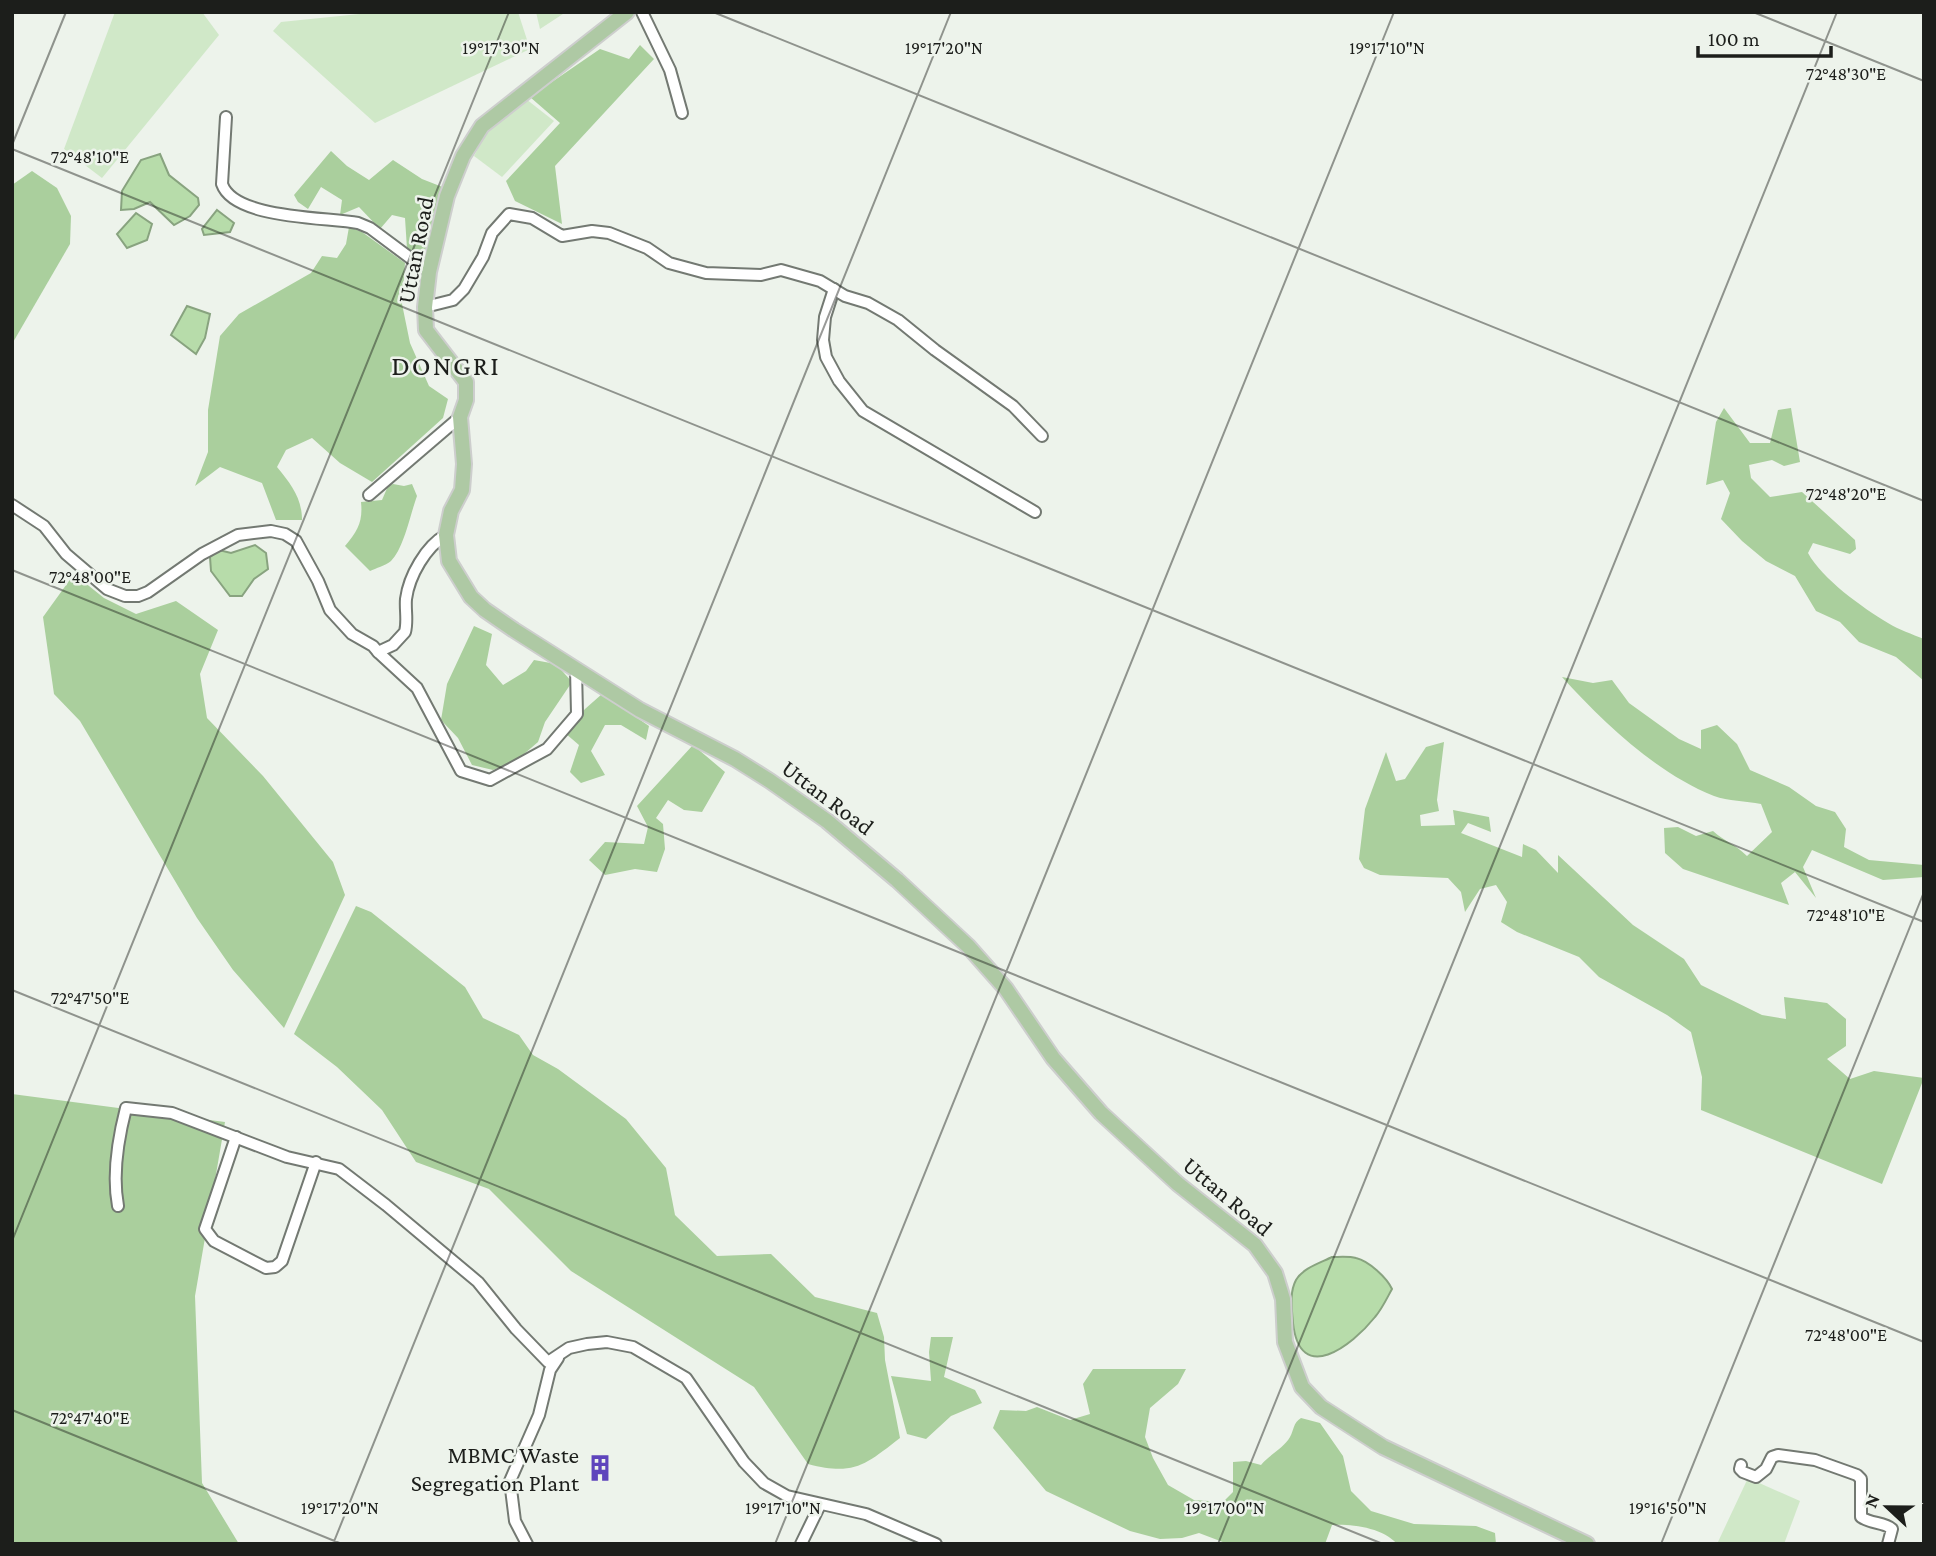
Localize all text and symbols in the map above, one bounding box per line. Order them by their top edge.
scale bar [1698,14,1831,58]
text: 100 m [1708,27,1760,51]
text: 19°17'30"N [462,38,540,58]
text: 19°17'20"N [905,38,983,58]
text: 19°17'10"N [1349,38,1425,58]
text: 72°48'30"E [1806,64,1886,84]
text: 72°48'10"E [51,147,129,167]
street label: Uttan Road [391,194,439,306]
district label: DONGRI [391,350,501,381]
text: 72°48'20"E [1806,484,1887,504]
text: 72°48'00"E [49,567,131,587]
street label: Uttan Road [777,754,880,841]
text: 72°48'10"E [1807,905,1885,925]
text: 72°47'50"E [51,988,129,1008]
street label: Uttan Road [1178,1151,1278,1241]
text: 72°48'00"E [1805,1325,1887,1345]
text: 72°47'40"E [51,1408,130,1428]
place label: MBMC Waste Segregation Plant [411,1441,580,1496]
building icon: MBMC Waste Segregation Plant [585,1453,615,1483]
north arrow [1852,1472,1922,1542]
text: N [1860,1491,1884,1511]
text: 19°17'20"N [301,1498,379,1518]
text: 19°17'10"N [745,1498,821,1518]
text: 19°17'00"N [1185,1498,1265,1518]
text: 19°16'50"N [1629,1498,1707,1518]

